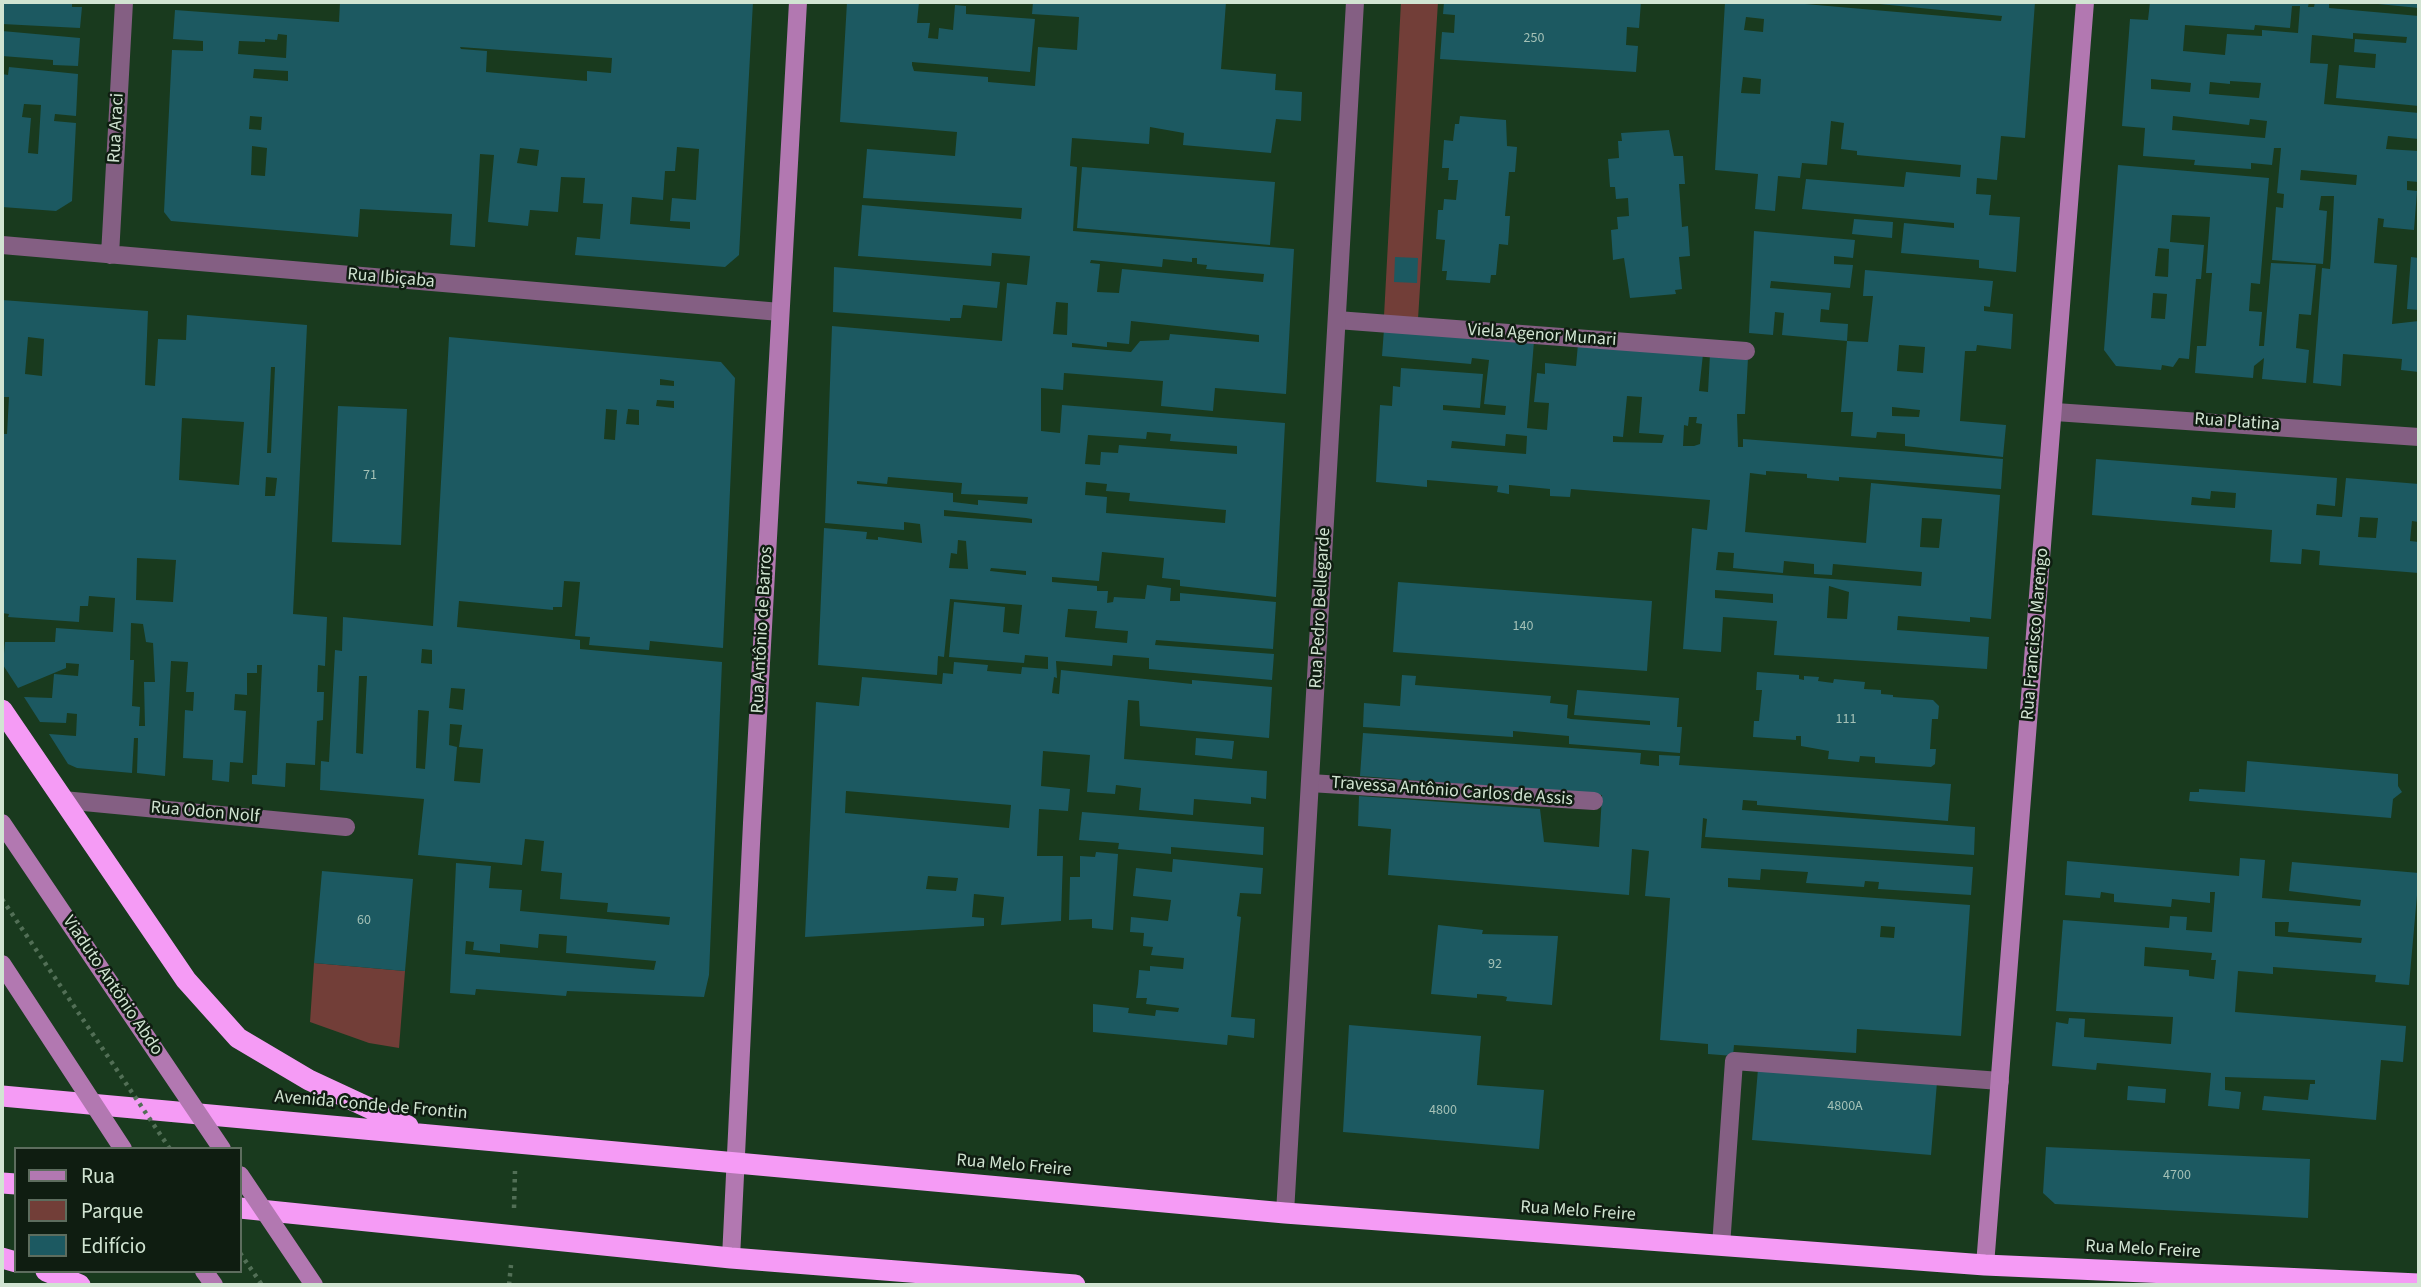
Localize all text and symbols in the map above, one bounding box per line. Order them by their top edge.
house number: 250 [1524,31,1544,47]
street label: Rua Araci [104,92,130,164]
street label: Rua Ibiçaba [346,264,436,294]
street label: Viela Agenor Munari [1467,320,1617,352]
street label: Rua Platina [2193,409,2281,437]
house number: 71 [363,468,377,484]
street label: Rua Pedro Bellegarde [1306,527,1336,689]
street label: Rua Antônio de Barros [748,546,778,714]
street label: Rua Francisco Marengo [2018,547,2054,721]
house number: 140 [1513,619,1533,635]
house number: 111 [1836,712,1856,728]
street label: Travessa Antônio Carlos de Assis [1330,773,1574,811]
street label: Rua Odon Nolf [150,797,260,829]
street label: Viaduto Antônio Abdo [57,912,167,1060]
house number: 60 [357,913,371,929]
house number: 92 [1488,957,1502,973]
street label: Avenida Conde de Frontin [274,1087,468,1125]
house number: 4800A [1827,1099,1863,1115]
house number: 4800 [1429,1103,1457,1119]
legend [14,1147,242,1273]
street label: Rua Melo Freire [955,1150,1073,1182]
text: Rua [81,1161,115,1191]
house number: 4700 [2163,1168,2191,1184]
text: Parque [81,1196,143,1226]
street label: Rua Melo Freire [1520,1197,1636,1227]
text: Edifício [81,1231,146,1261]
street label: Rua Melo Freire [2085,1236,2201,1264]

